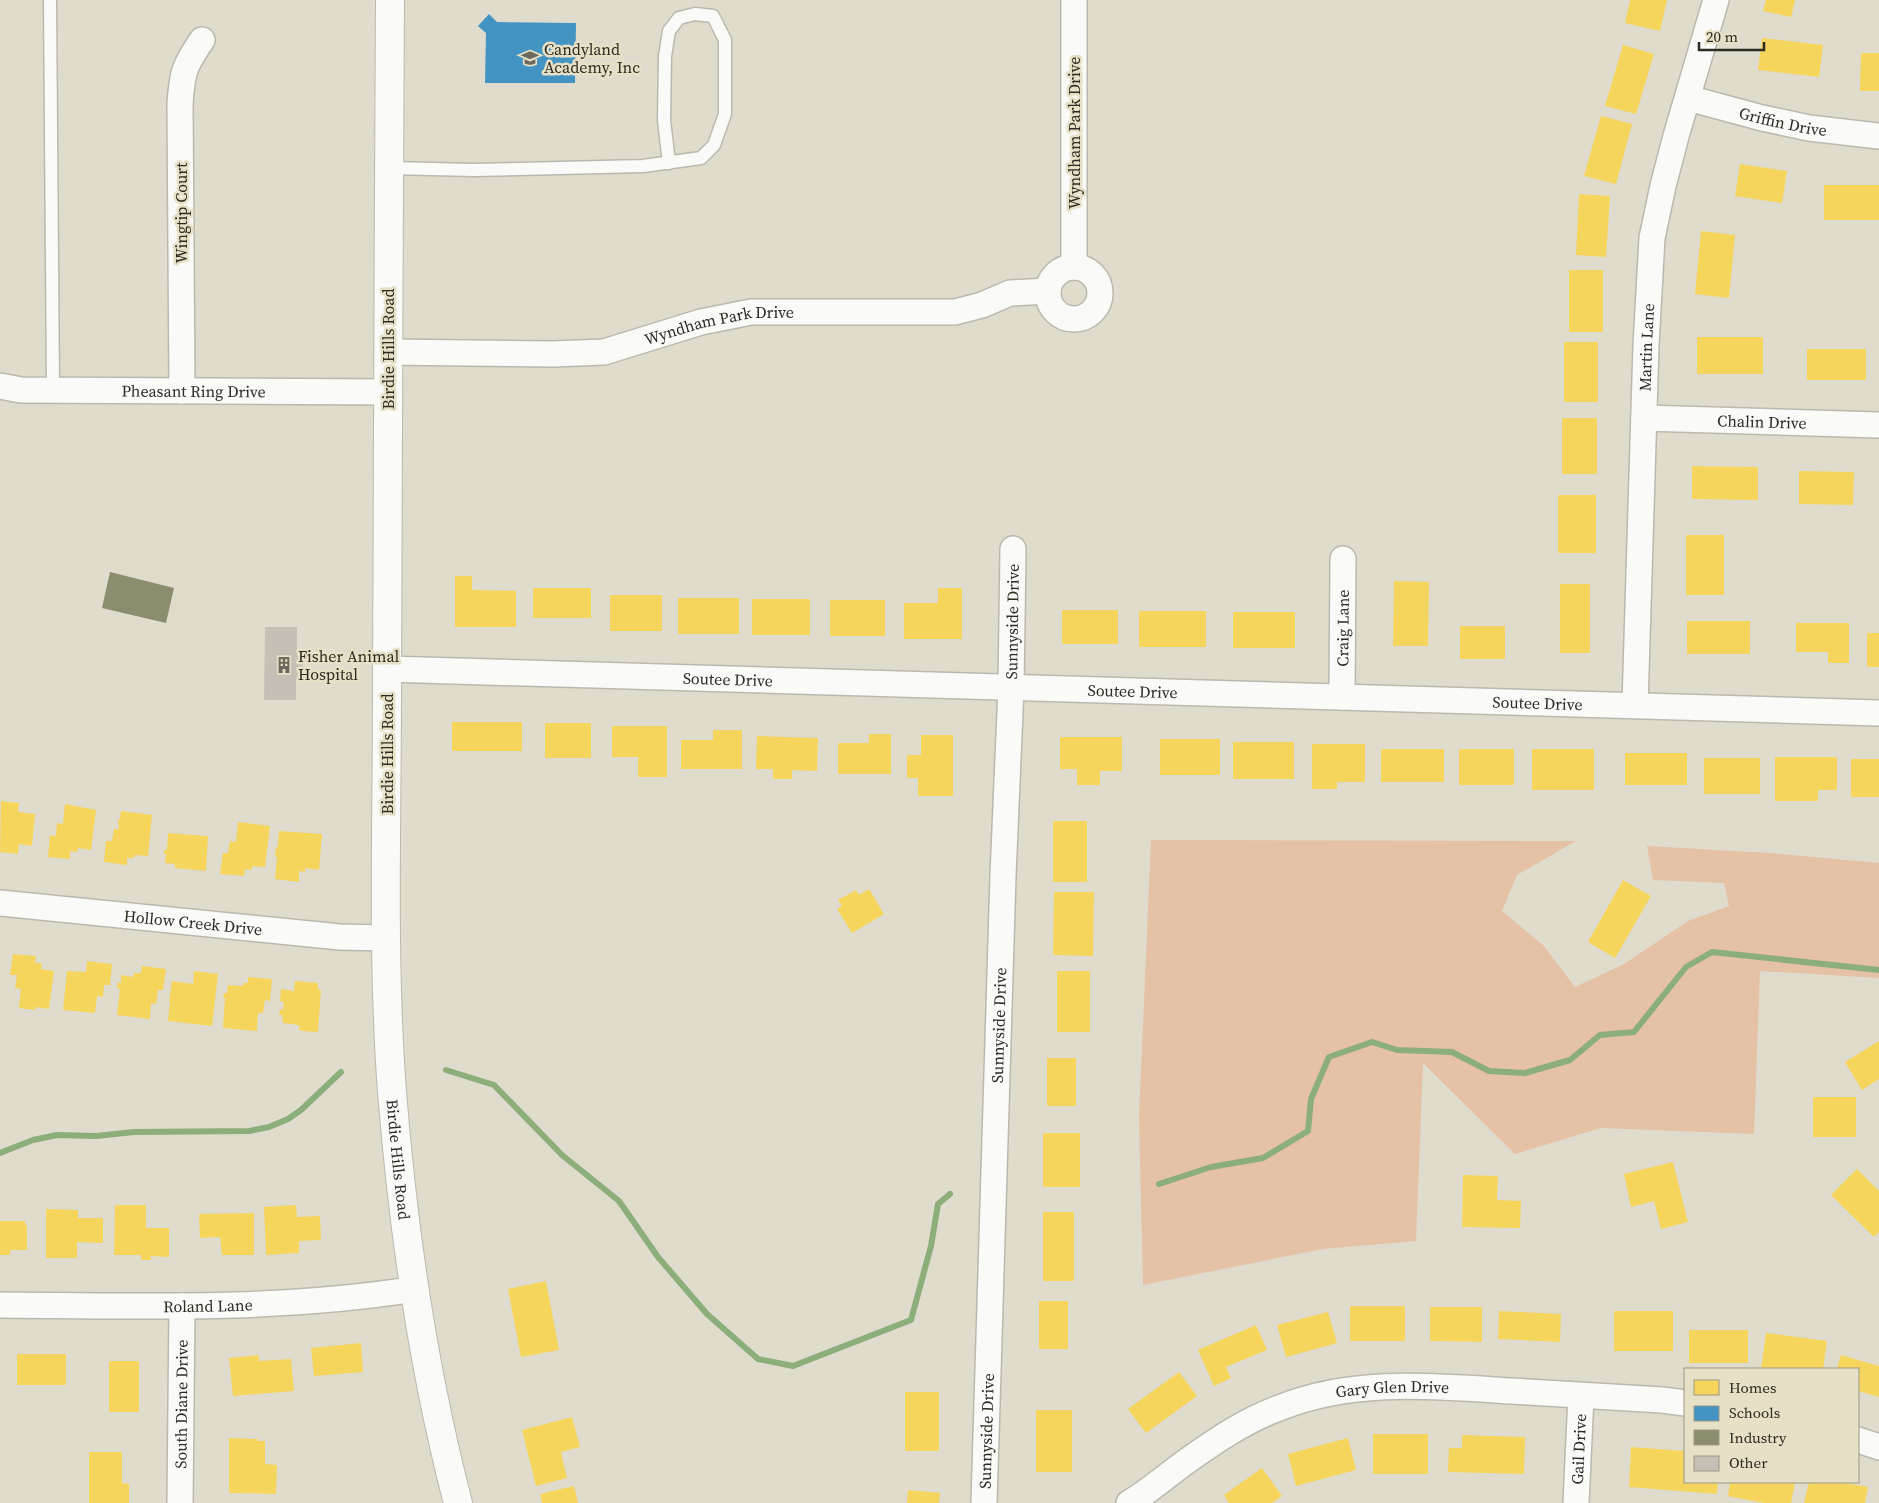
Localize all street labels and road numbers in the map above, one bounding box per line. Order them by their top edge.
street label: Wyndham Park Drive [1063,57,1085,209]
street label: Griffin Drive [1737,101,1828,141]
street label: Wingtip Court [170,162,192,264]
street label: Birdie Hills Road [377,288,399,410]
street label: Wyndham Park Drive [641,301,794,350]
street label: Martin Lane [1634,303,1659,392]
street label: Pheasant Ring Drive [121,380,266,402]
street label: Chalin Drive [1717,409,1807,434]
street label: Sunnyside Drive [1000,563,1024,679]
street label: Craig Lane [1331,589,1354,667]
street label: Soutee Drive [683,667,773,691]
street label: Soutee Drive [1087,679,1178,703]
street label: Soutee Drive [1492,691,1583,715]
street label: Birdie Hills Road [376,693,398,815]
street label: Hollow Creek Drive [123,904,263,940]
street label: Sunnyside Drive [986,967,1011,1083]
street label: Birdie Hills Road [382,1098,416,1221]
street label: Roland Lane [163,1293,253,1317]
street label: South Diane Drive [169,1339,193,1469]
street label: Sunnyside Drive [973,1373,999,1489]
street label: Gary Glen Drive [1334,1375,1450,1403]
street label: Gail Drive [1566,1413,1591,1485]

